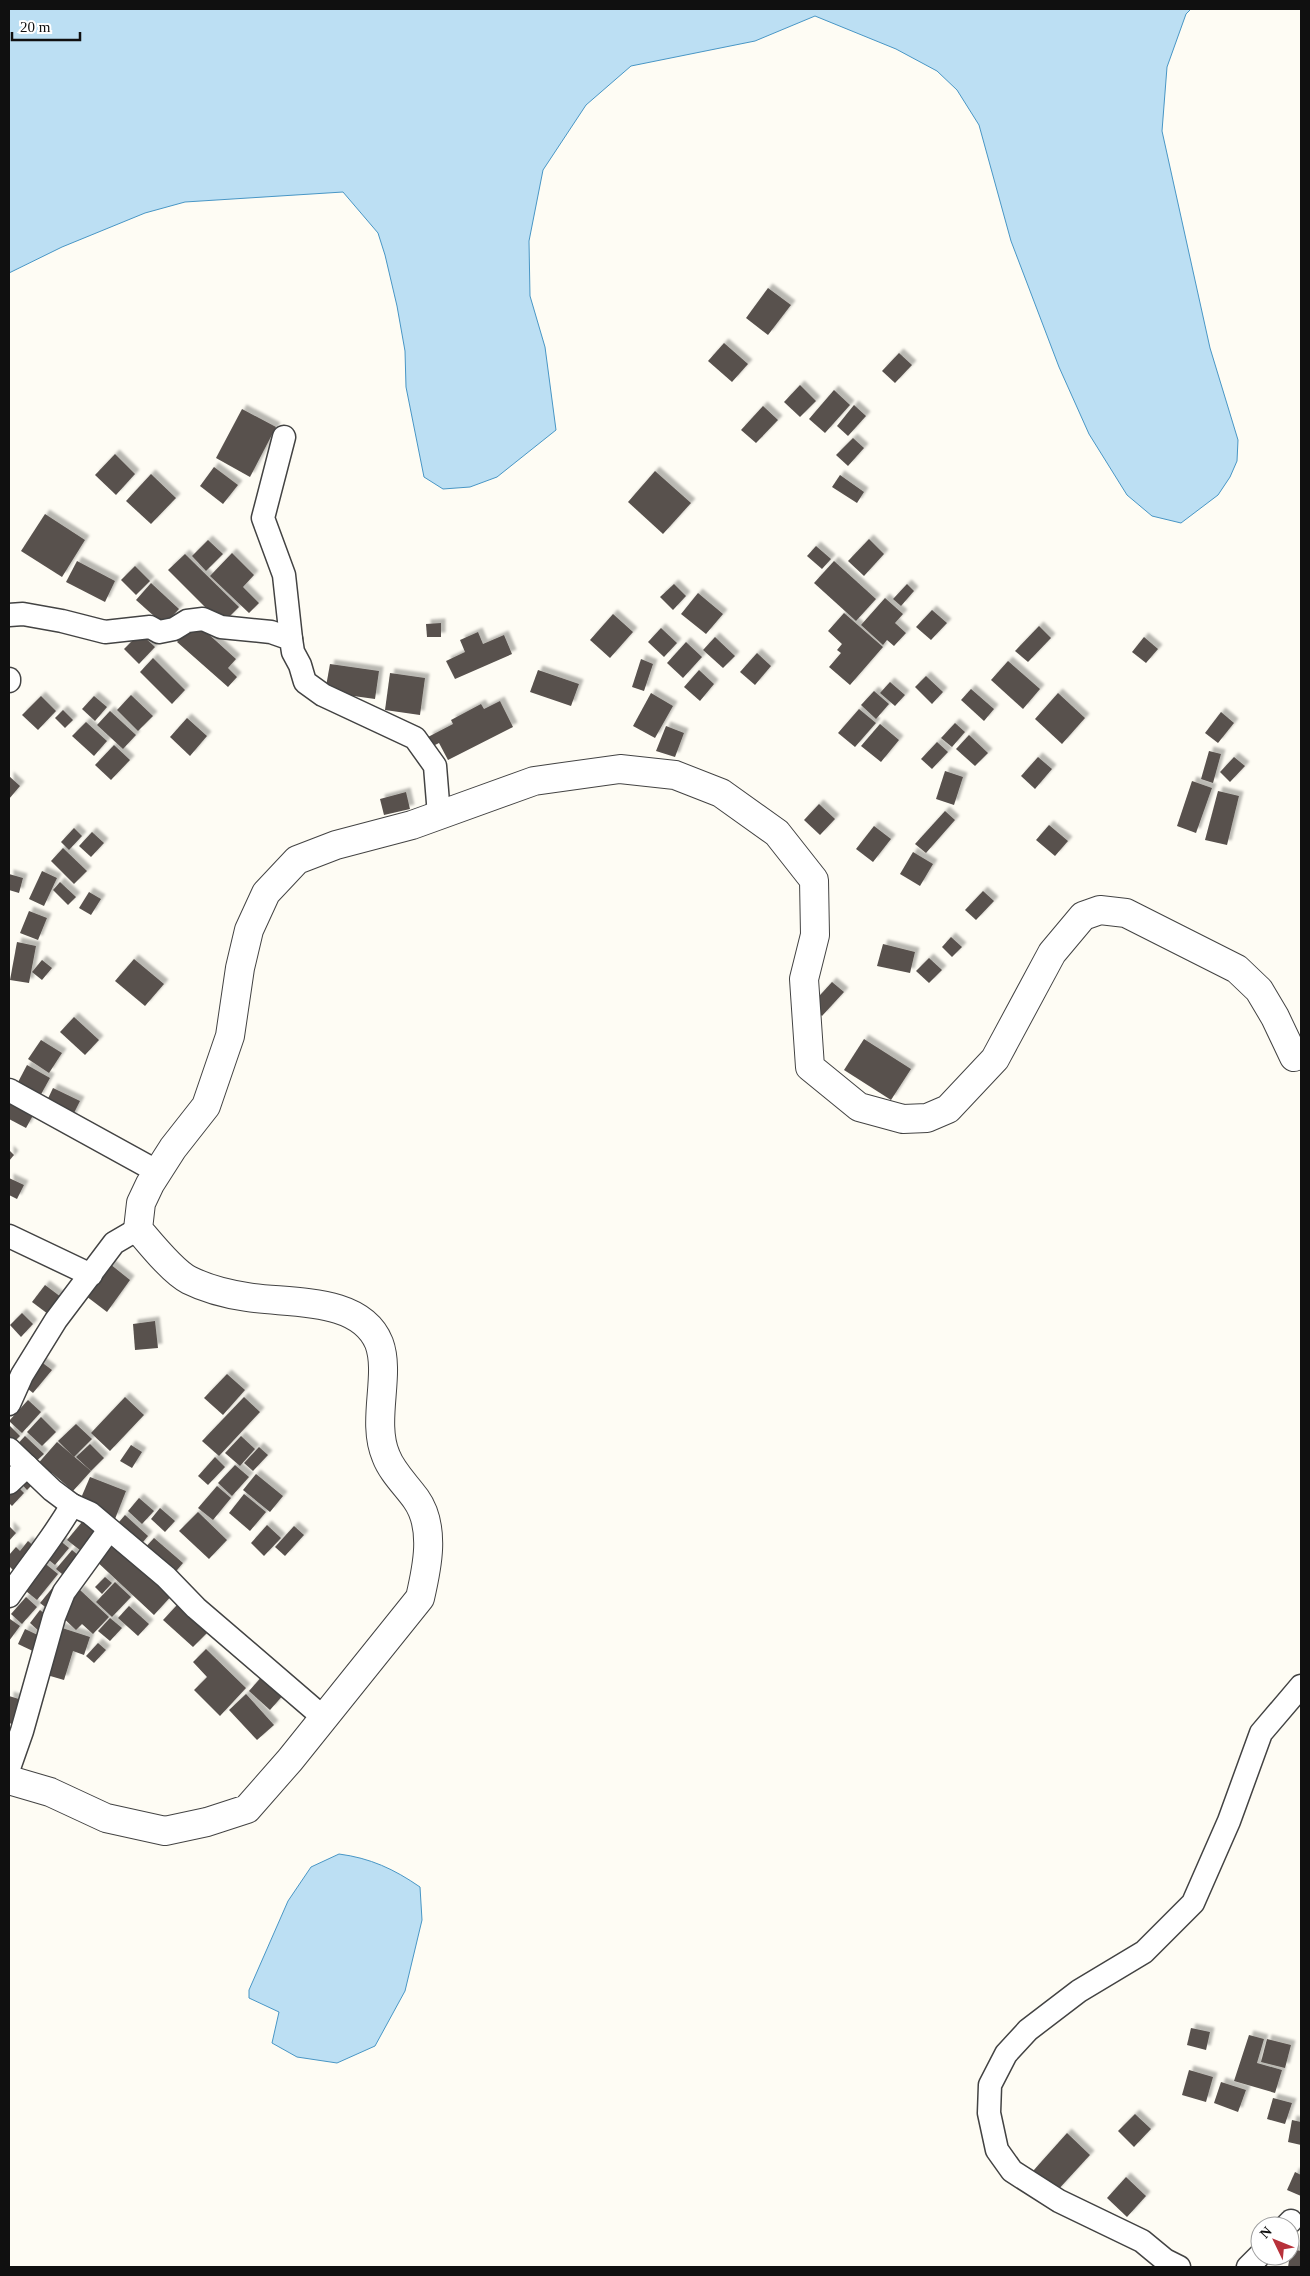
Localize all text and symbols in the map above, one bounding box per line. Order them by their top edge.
scale bar [12,10,80,42]
text: 20 m [20,19,51,35]
north arrow [1250,2216,1300,2266]
text: N [1257,2224,1275,2241]

